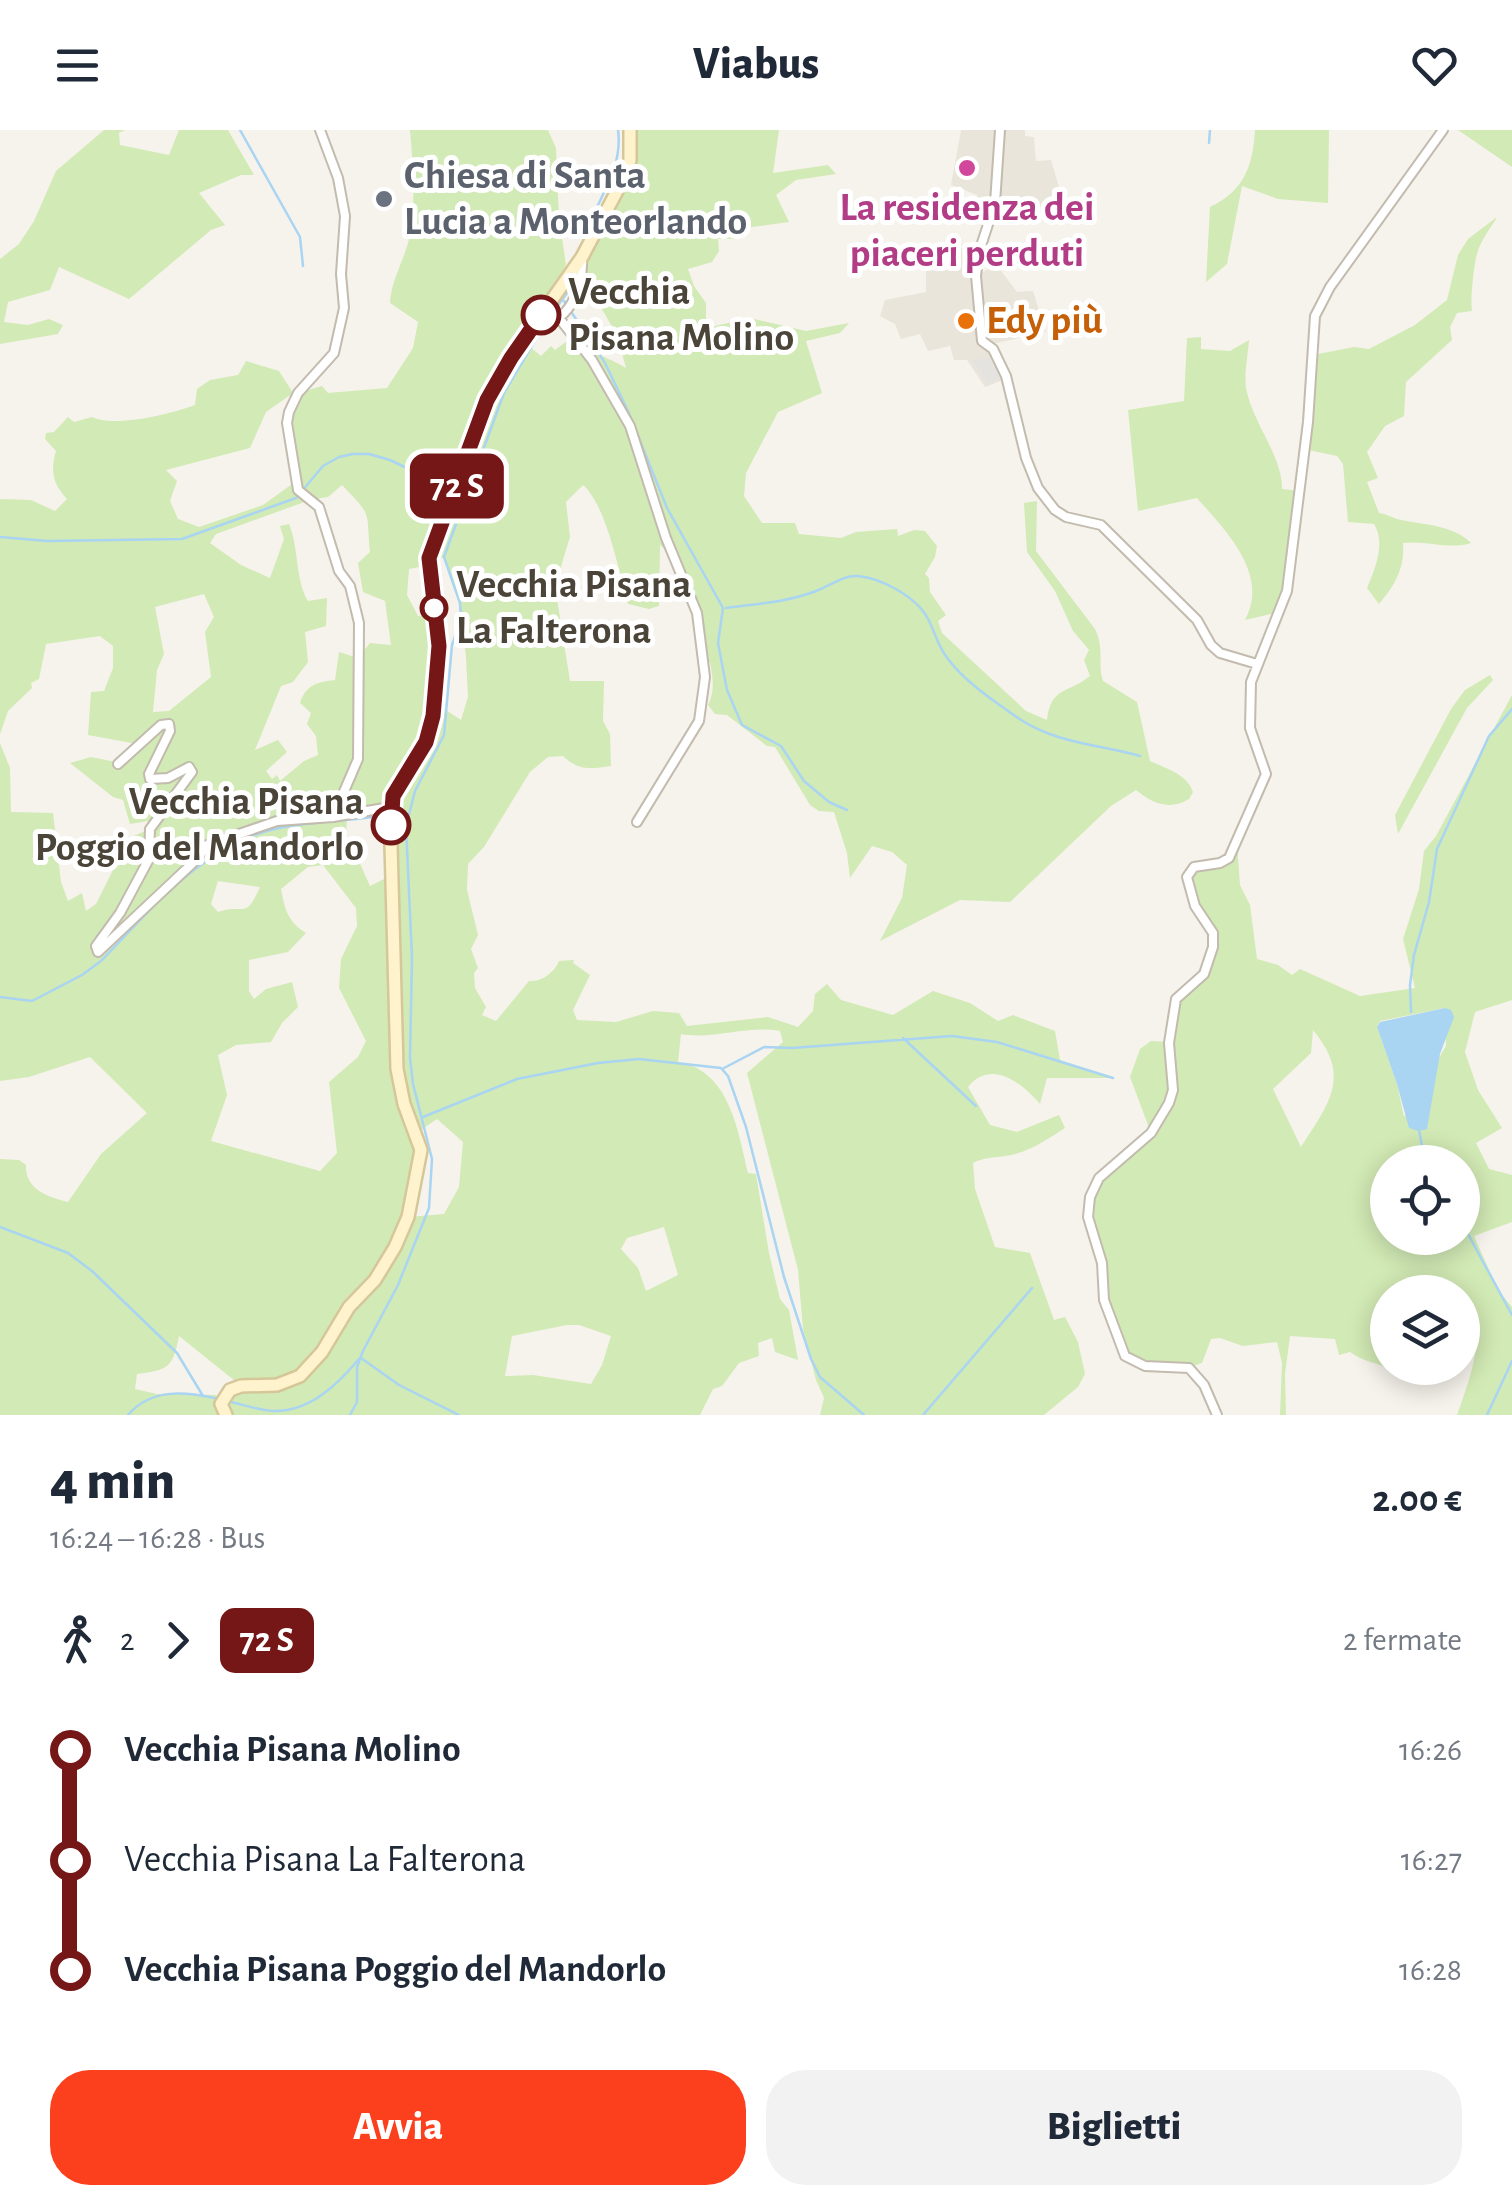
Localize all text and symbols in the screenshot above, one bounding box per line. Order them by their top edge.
icon: menu [50,38,105,93]
icon: heart [1407,38,1462,93]
text: Viabus [693,42,819,87]
place label: Chiesa di Santa Lucia a Monteorlando [404,156,747,242]
marker: La residenza dei piaceri perduti [956,157,978,179]
marker: Chiesa di Santa Lucia a Monteorlando [373,188,395,210]
place label: La residenza dei piaceri perduti [840,188,1094,274]
place label: Vecchia Pisana Molino [568,272,794,358]
marker: Vecchia Pisana Molino [522,296,560,334]
place label: Edy più [986,301,1103,341]
marker: Edy più [955,310,977,332]
line badge: 72 S [387,454,527,518]
text: 72 S [430,469,484,504]
place label: Vecchia Pisana La Falterona [456,565,691,651]
marker: Vecchia Pisana La Falterona [421,595,447,621]
place label: Vecchia Pisana Poggio del Mandorlo [35,782,364,868]
marker: Vecchia Pisana Poggio del Mandorlo [372,806,410,844]
map controls [1370,1145,1480,1385]
button: locate [1370,1145,1480,1255]
button: layers [1370,1275,1480,1385]
text: 4 min [50,1454,175,1509]
text: 2.00 € [1372,1481,1462,1519]
text: 16:24 – 16:28 · Bus [50,1522,265,1554]
icon: walk [50,1613,105,1668]
icon: forward [150,1613,205,1668]
text: 72 S [240,1623,294,1658]
text: 2 [120,1624,135,1656]
text: 2 fermate [1343,1624,1462,1656]
text: Vecchia Pisana Molino [124,1731,461,1769]
text: 16:26 [1399,1734,1462,1766]
text: Vecchia Pisana La Falterona [124,1841,526,1879]
text: 16:27 [1401,1844,1462,1876]
text: Vecchia Pisana Poggio del Mandorlo [124,1951,666,1989]
text: 16:28 [1399,1954,1462,1986]
button: Avvia [50,2070,746,2185]
button: Biglietti [766,2070,1462,2185]

